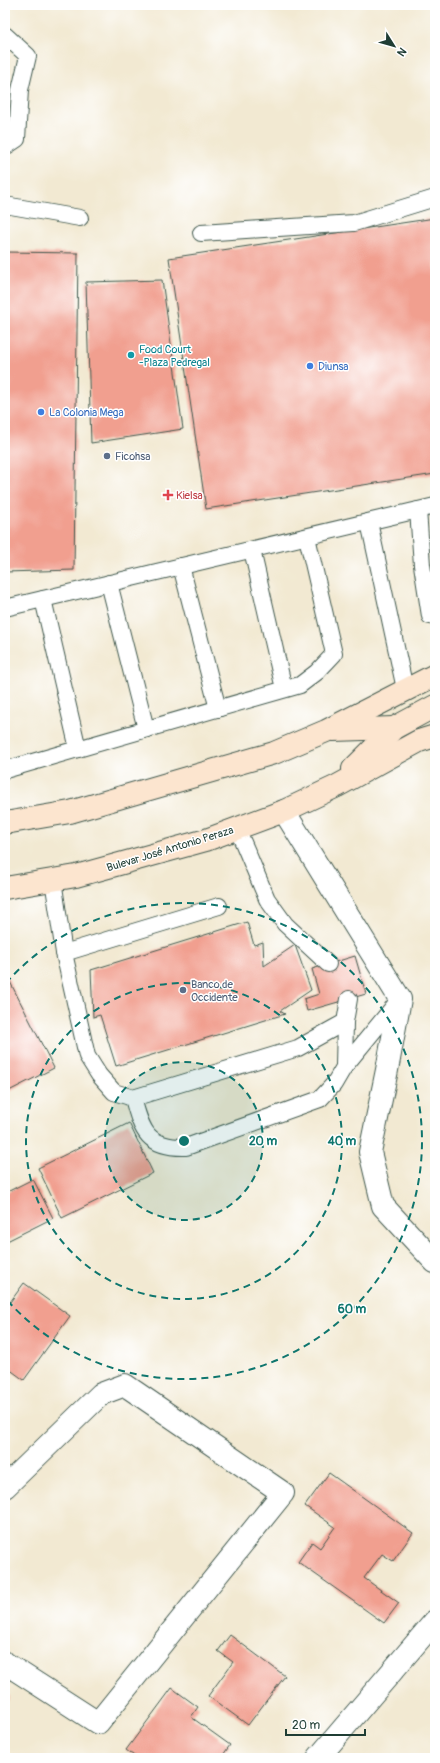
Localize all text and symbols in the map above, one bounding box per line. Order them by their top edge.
north arrow [374,26,414,66]
text: N [394,45,409,59]
place label: Food Court -Plaza Pedregal [139,343,210,369]
marker: Food Court -Plaza Pedregal [126,350,136,360]
place label: Diunsa [318,360,348,373]
marker: Diunsa [305,361,315,371]
place label: La Colonia Mega [49,406,124,419]
marker: La Colonia Mega [36,407,46,417]
place label: Ficohsa [115,450,150,463]
marker: Ficohsa [102,451,112,461]
place label: Kielsa [176,489,203,502]
marker: Kielsa [163,490,173,500]
street label: Bulevar José Antonio Peraza [105,824,235,874]
place label: Banco de Occidente [191,978,238,1004]
marker: Banco de Occidente [178,985,188,995]
centre of rings [177,1134,191,1148]
text: 20 m [249,1134,277,1149]
text: 40 m [327,1134,357,1149]
text: 60 m [338,1302,367,1317]
scale bar [286,1711,365,1737]
text: 20 m [292,1718,321,1733]

